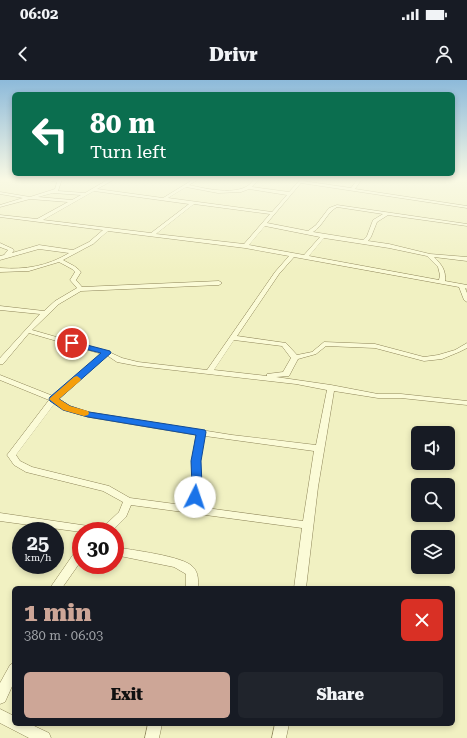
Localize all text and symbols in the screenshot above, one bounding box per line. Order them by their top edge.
text: 06:02 [20,5,58,23]
icon: back [12,43,34,65]
icon: person [433,43,455,65]
text: Drivr [209,44,258,65]
text: 80 m [90,107,155,140]
icon: left [24,108,76,160]
text: Turn left [90,141,166,162]
pin [55,326,89,360]
icon: arrive [61,332,83,354]
map controls [411,426,455,574]
button: sound [411,426,455,470]
position arrow [174,476,216,518]
button: search [411,478,455,522]
speed limit sign: 30 [72,522,124,574]
button: layers [411,530,455,574]
text: 25 [27,531,49,555]
text: km/h [25,552,51,563]
text: 1 min [24,599,91,627]
button: close [401,599,443,641]
text: 380 m · 06:03 [24,628,103,643]
button: Exit [24,672,230,718]
button: Share [238,672,443,718]

